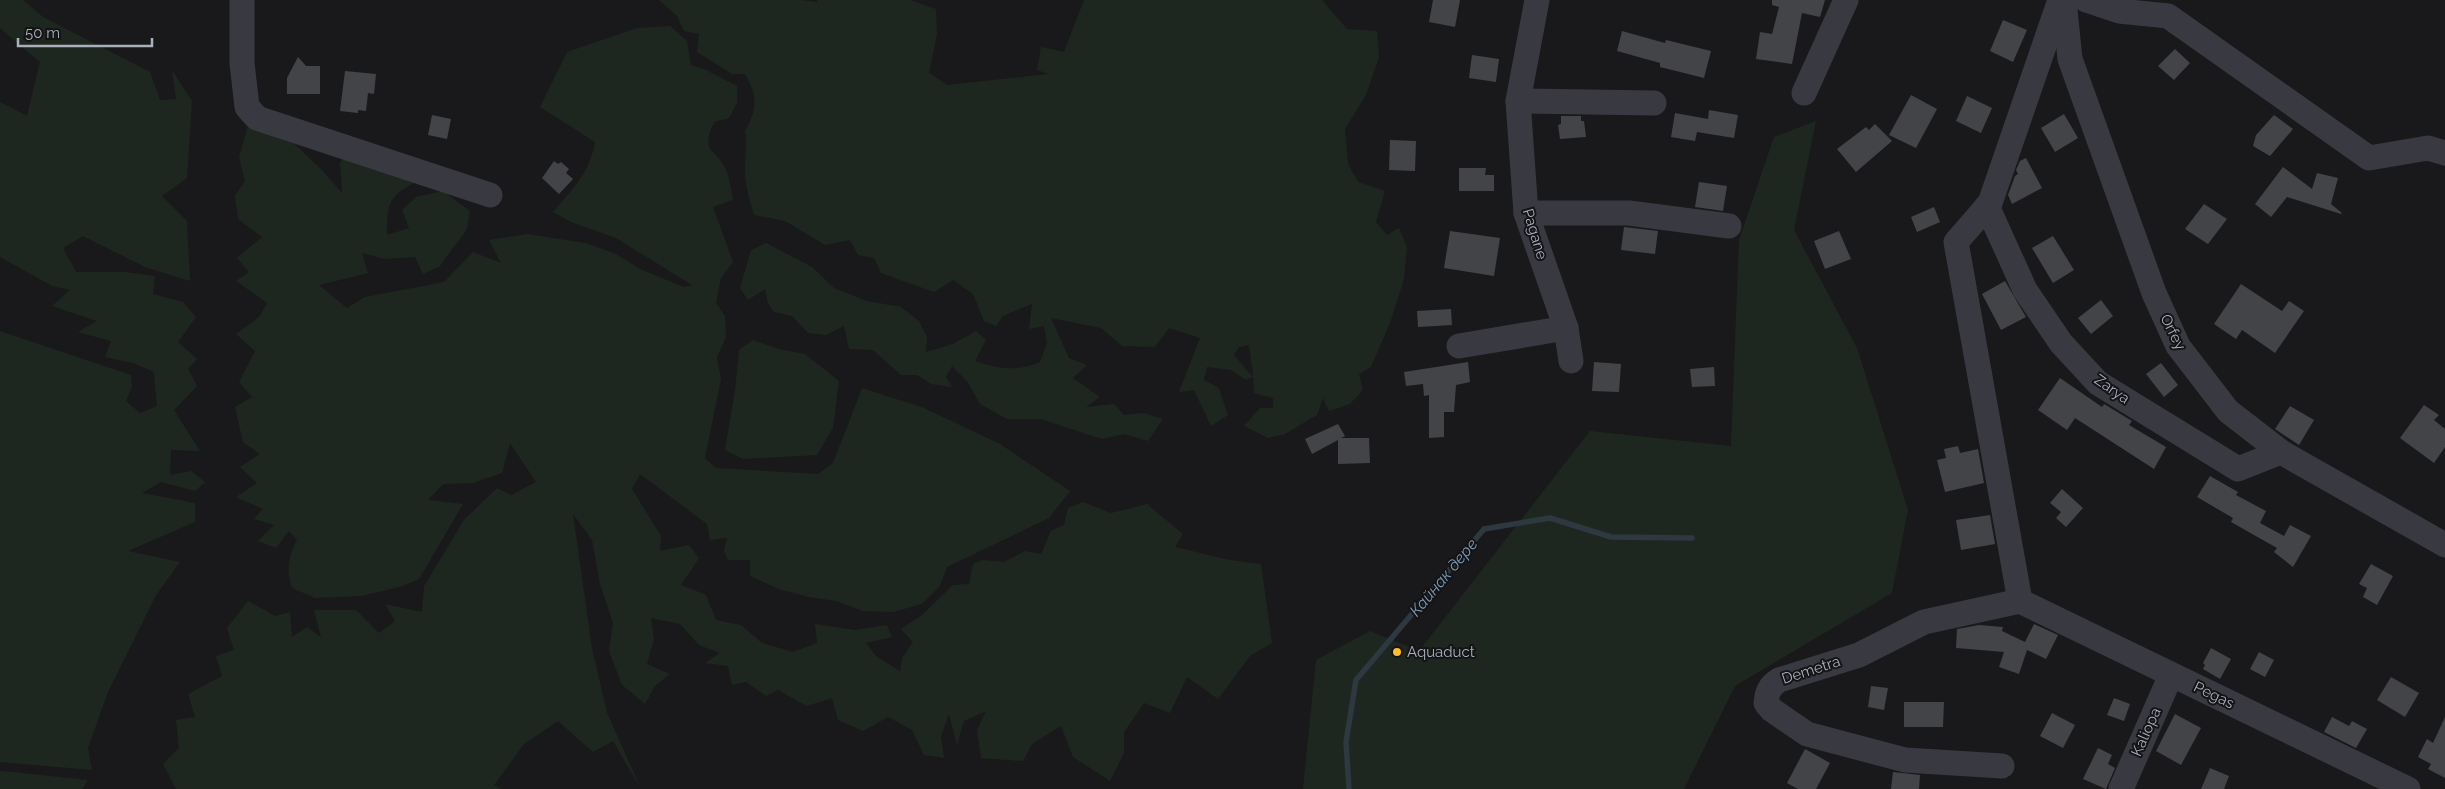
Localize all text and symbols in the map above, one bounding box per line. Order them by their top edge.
scale bar [18,15,151,47]
text: 50 m [25,24,60,42]
street label: Pagane [1519,206,1551,262]
street label: Orfey [2156,311,2190,353]
street label: Zarya [2091,370,2133,408]
water label: Кайнак дере [1405,534,1481,620]
place label: Aquaduct [1407,643,1475,661]
marker: Aquaduct [1391,646,1403,658]
street label: Demetra [1779,652,1843,688]
street label: Pegas [2191,678,2237,712]
street label: Kaliopa [2127,705,2165,759]

